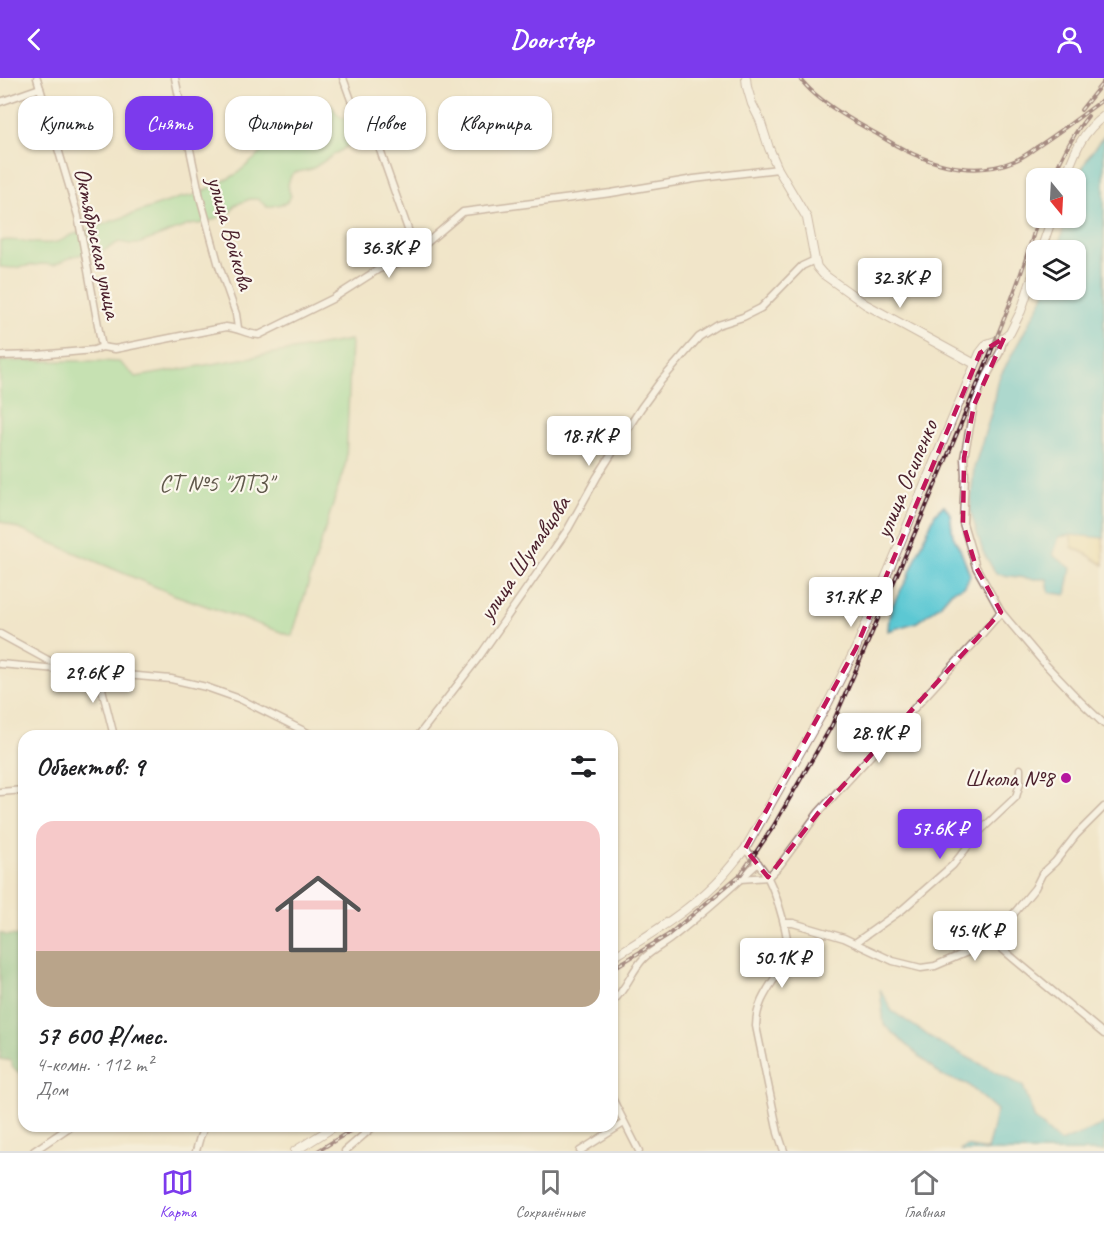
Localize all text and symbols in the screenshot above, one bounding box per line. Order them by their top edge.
text: Doorstep [511,22,594,56]
icon: back [18,23,51,56]
icon: person [1053,23,1086,56]
chip: Купить [18,96,113,150]
chip: Снять [125,96,213,150]
chip: Фильтры [225,96,332,150]
chip: Новое [344,96,426,150]
chip: Квартира [438,96,552,150]
street label: Октябрьская улица [67,165,129,323]
north arrow [1026,168,1086,228]
map controls [1026,168,1086,300]
street label: улица Войкова [200,171,262,295]
pin: 36.3K ₽ [334,228,444,279]
text: 36.3K ₽ [361,235,417,260]
button: layers [1026,240,1086,300]
pin: 32.3K ₽ [845,258,955,309]
text: 32.3K ₽ [872,265,928,290]
street label: улица Осипенко [867,414,945,545]
pin: 18.7K ₽ [534,416,644,467]
text: 18.7K ₽ [561,423,617,448]
park label: СТ №5 "ЛТЗ" [159,468,278,498]
street label: улица Шумавцова [470,489,578,628]
pin: 31.7K ₽ [796,577,906,628]
text: 31.7K ₽ [823,584,879,609]
pin: 29.6K ₽ [38,653,148,704]
text: 29.6K ₽ [65,660,121,685]
pin: 28.9K ₽ [824,713,934,764]
text: 28.9K ₽ [851,720,907,745]
text: Объектов: 9 [36,750,144,783]
icon: filters [567,750,600,783]
place label: Школа №8 [965,763,1056,793]
marker: Школа №8 [1059,771,1073,785]
pin: 57.6K ₽ [885,809,995,860]
text: 57.6K ₽ [912,816,968,841]
icon: home [264,860,372,968]
pin: 45.4K ₽ [920,911,1030,962]
text: 45.4K ₽ [947,918,1003,943]
pin: 50.1K ₽ [727,938,837,989]
text: 50.1K ₽ [754,945,810,970]
text: 57 600 ₽/мес. [36,1019,167,1052]
text: 4-комн. · 112 m² [36,1052,153,1077]
text: Дом [36,1077,68,1102]
tab: Карта [160,1166,196,1222]
tab: Сохранённые [515,1166,585,1222]
tab: Главная [904,1166,944,1222]

